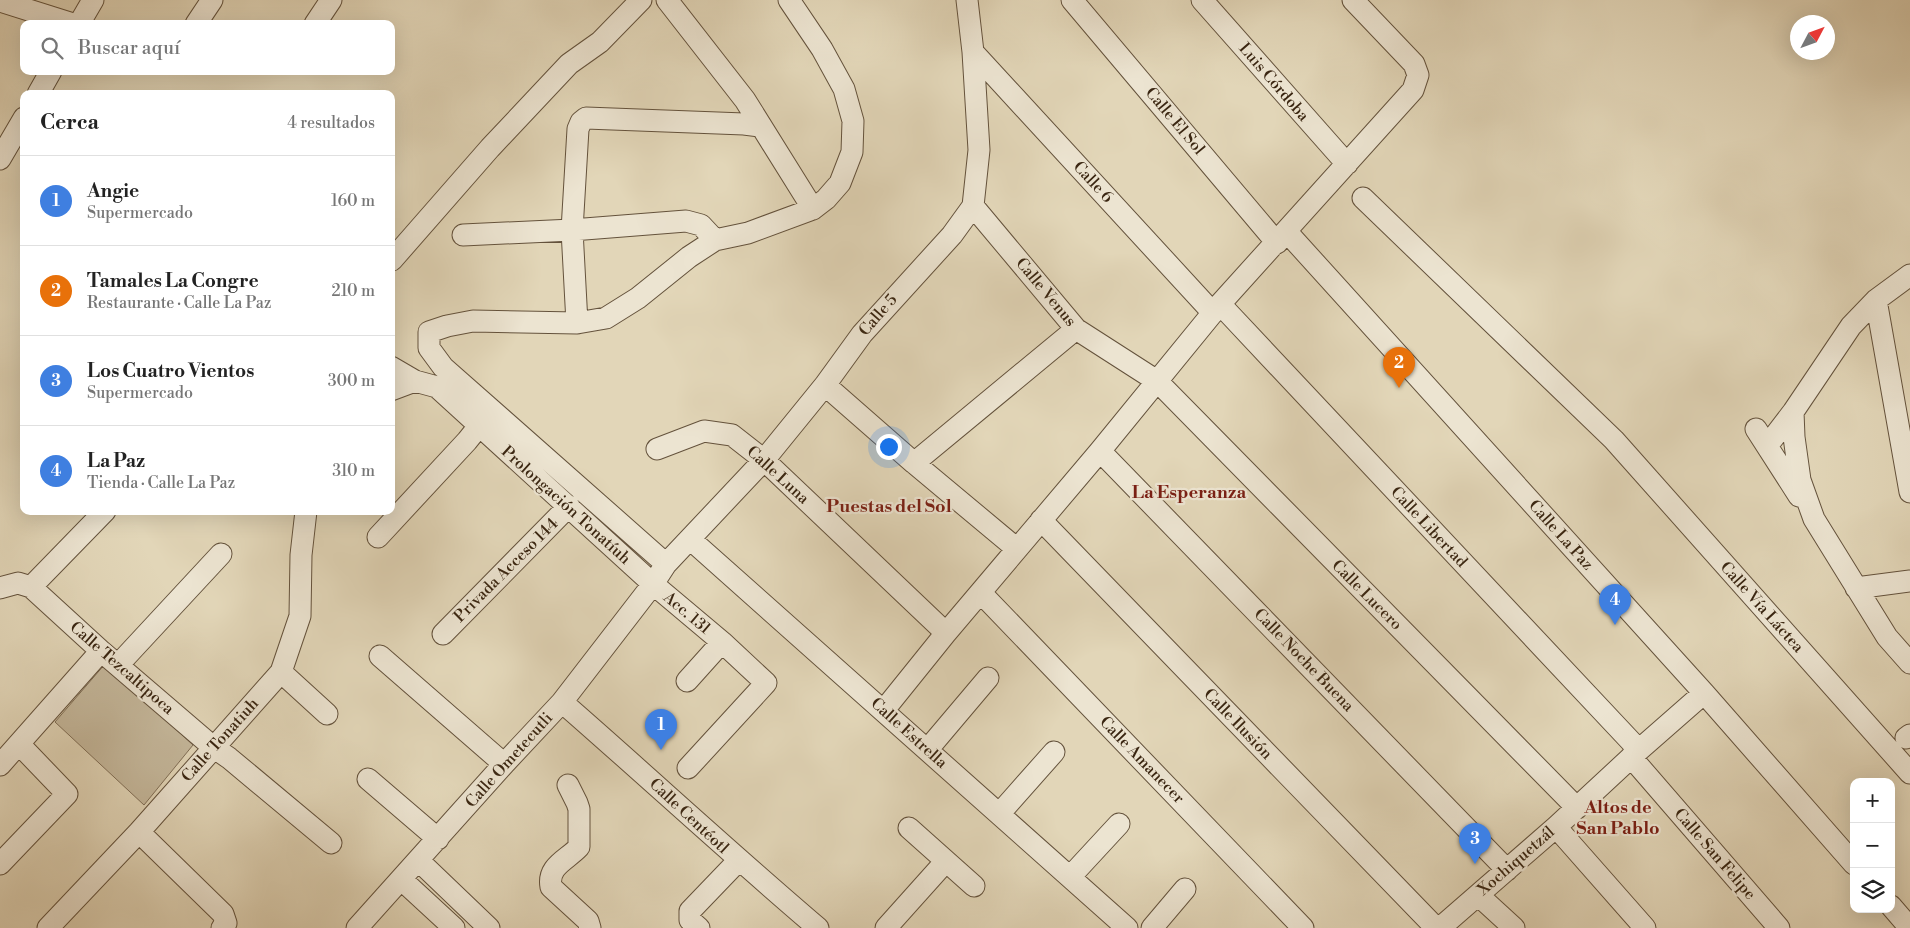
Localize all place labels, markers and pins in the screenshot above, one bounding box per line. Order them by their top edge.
pin: 2 [1383,347,1415,388]
pin: 4 [1599,584,1631,625]
pin: 1 [645,709,677,750]
pin: 3 [1459,823,1491,864]

